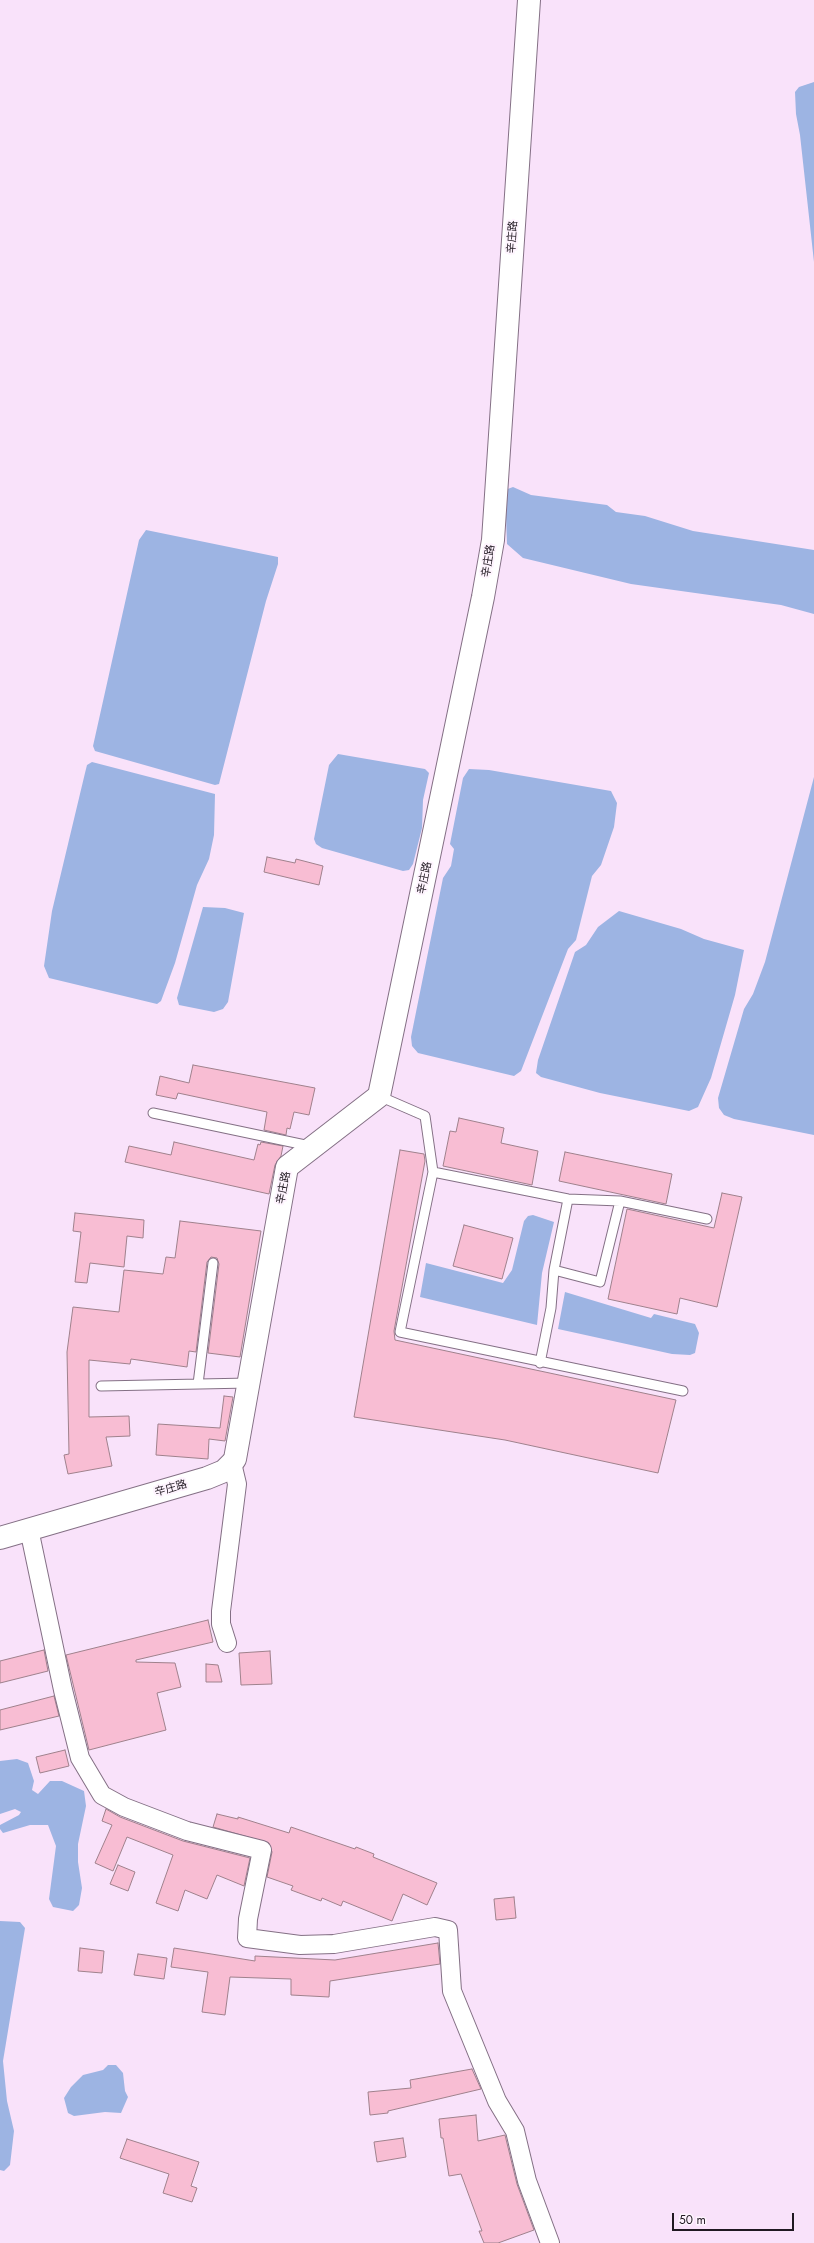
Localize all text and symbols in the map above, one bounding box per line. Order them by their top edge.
street label: 辛庄路 [505,220,521,254]
street label: 辛庄路 [480,544,498,578]
street label: 辛庄路 [415,860,435,896]
street label: 辛庄路 [274,1171,294,1205]
street label: 辛庄路 [153,1478,189,1500]
scale bar [674,2205,796,2231]
text: 50 m [679,2211,706,2229]

